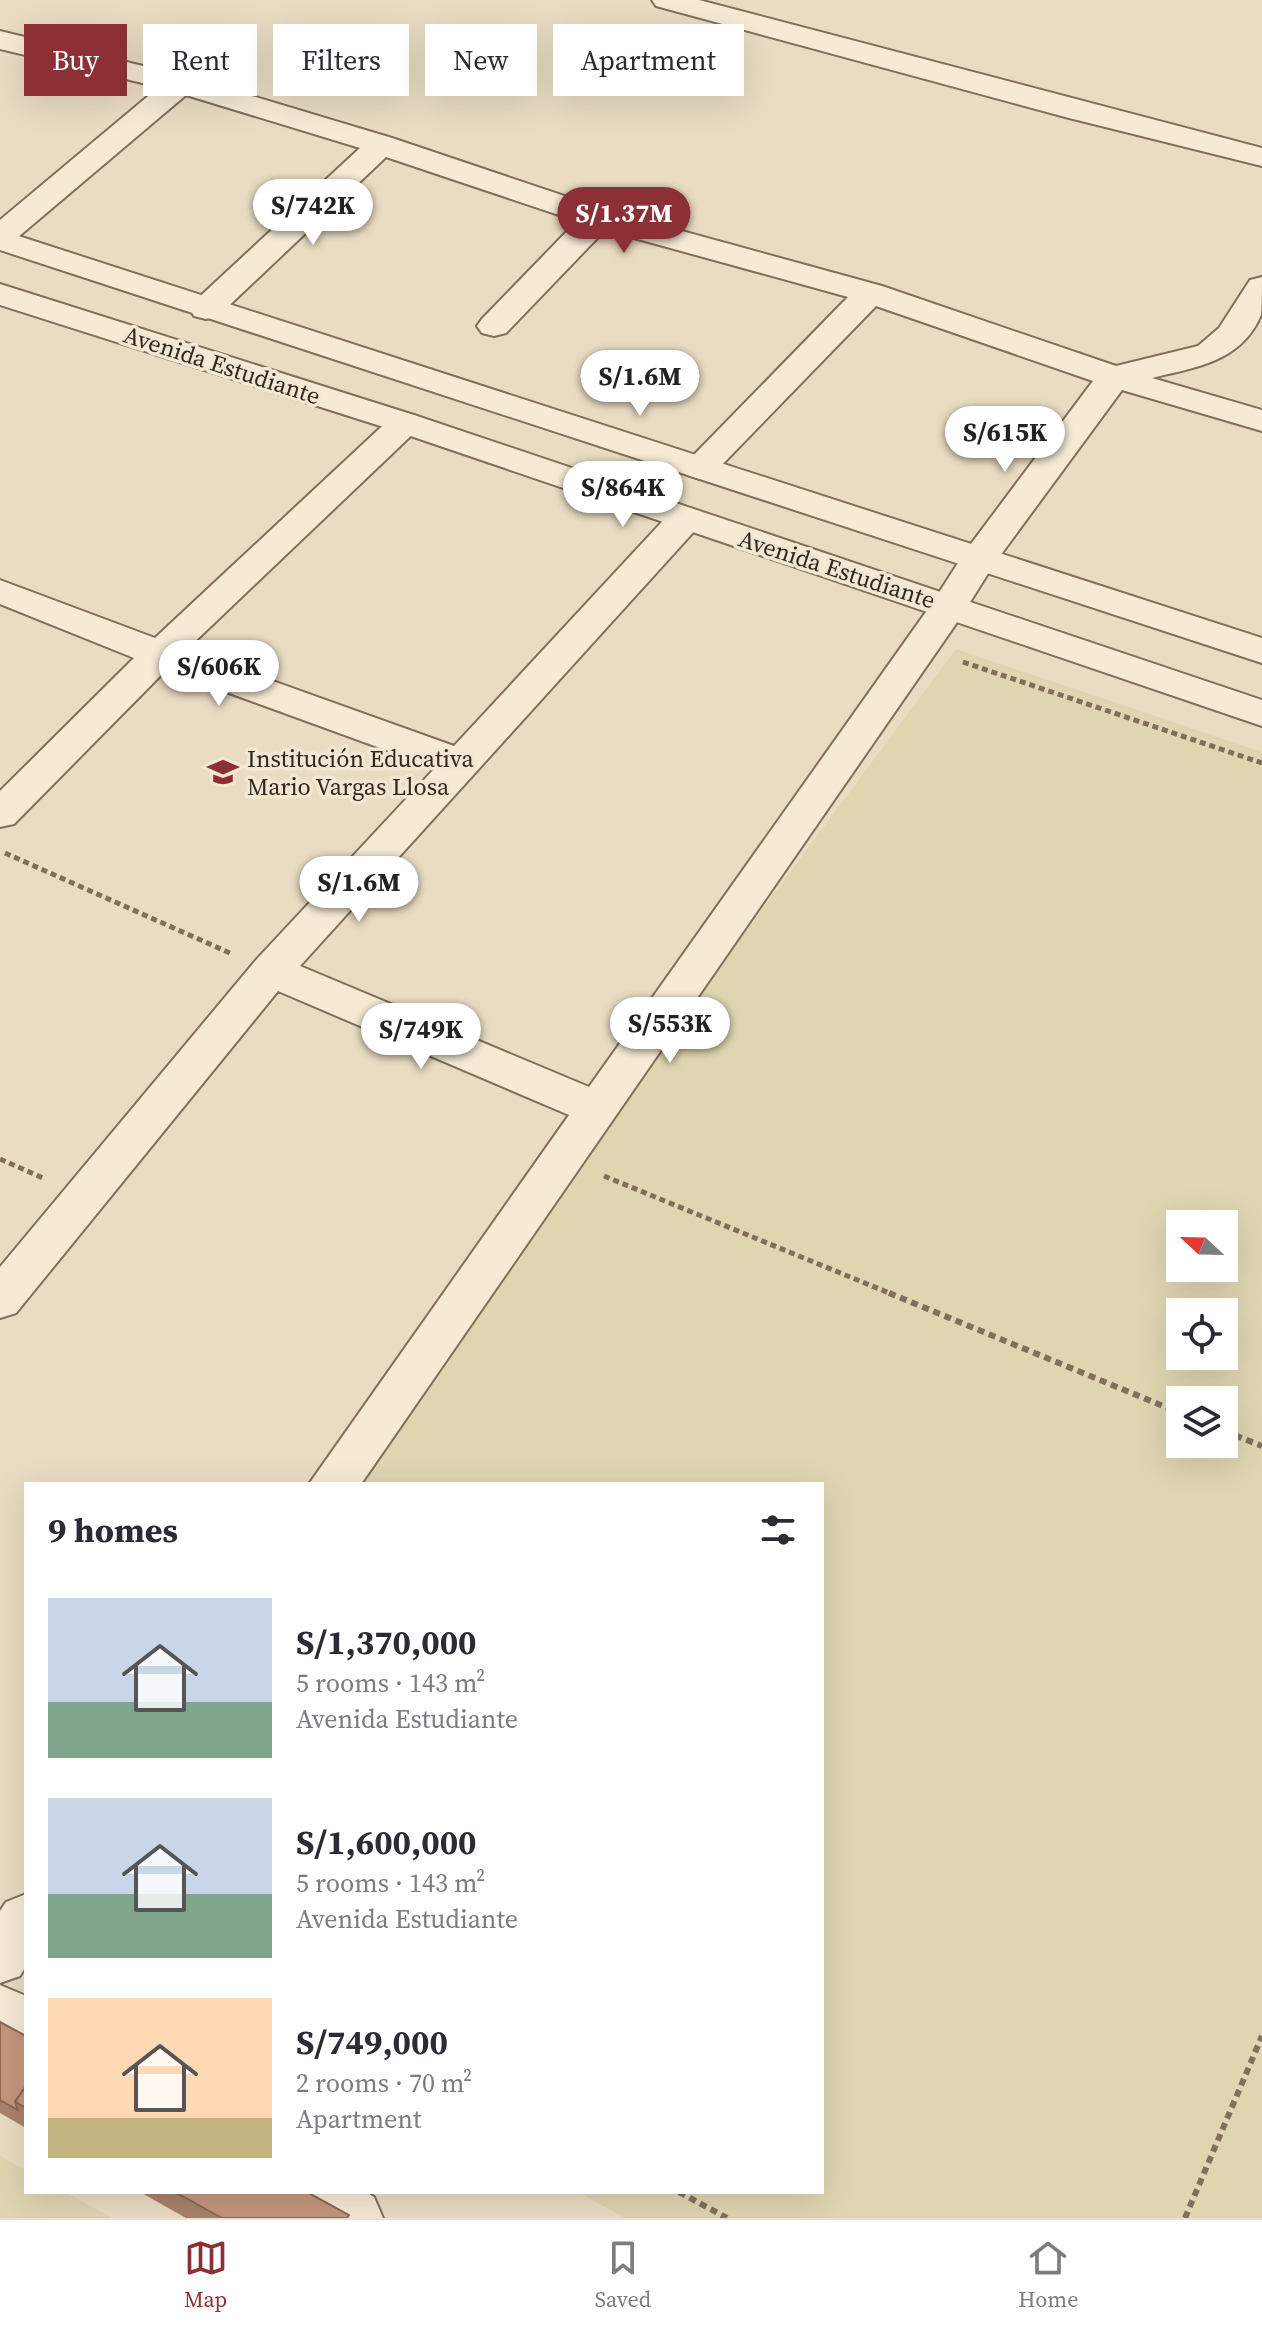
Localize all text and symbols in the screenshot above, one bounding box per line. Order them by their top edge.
chip: Buy [24,24,127,96]
chip: Rent [143,24,257,96]
chip: Filters [273,24,409,96]
chip: New [425,24,537,96]
chip: Apartment [553,24,744,96]
pin: S/742K [248,179,378,247]
text: S/742K [271,187,355,223]
pin: S/1.37M [550,187,698,255]
text: S/1.37M [575,195,673,231]
street label: Avenida Estudiante [119,318,325,412]
pin: S/1.6M [575,350,705,418]
text: S/1.6M [598,358,682,394]
pin: S/615K [940,406,1070,474]
text: S/615K [963,414,1047,450]
pin: S/864K [558,461,688,529]
text: S/864K [581,469,665,505]
street label: Avenida Estudiante [734,522,940,616]
pin: S/606K [154,640,284,708]
text: S/606K [177,648,261,684]
place label: Institución Educativa Mario Vargas Llosa [247,742,474,803]
school or university icon: Institución Educativa Mario Vargas Llosa [206,755,240,789]
pin: S/1.6M [294,856,424,924]
text: S/1.6M [317,864,401,900]
pin: S/553K [605,997,735,1065]
pin: S/749K [356,1003,486,1071]
text: S/553K [628,1005,712,1041]
text: S/749K [379,1011,463,1047]
north arrow [1166,1210,1238,1282]
map controls [1166,1210,1238,1458]
button: locate [1166,1298,1238,1370]
button: layers [1166,1386,1238,1458]
text: 9 homes [48,1507,178,1553]
icon: filters [756,1508,800,1552]
text: S/1,370,000 [296,1619,477,1665]
icon: home [112,1630,208,1726]
text: 5 rooms · 143 m² [296,1665,485,1701]
text: Avenida Estudiante [296,1701,518,1737]
text: S/1,600,000 [296,1819,477,1865]
icon: home [112,1830,208,1926]
text: 5 rooms · 143 m² [296,1865,485,1901]
text: Avenida Estudiante [296,1901,518,1937]
text: S/749,000 [296,2019,448,2065]
icon: home [112,2030,208,2126]
text: 2 rooms · 70 m² [296,2065,472,2101]
text: Apartment [296,2101,421,2137]
tab: Map [184,2236,228,2314]
tab: Saved [595,2236,651,2314]
tab: Home [1018,2236,1078,2314]

